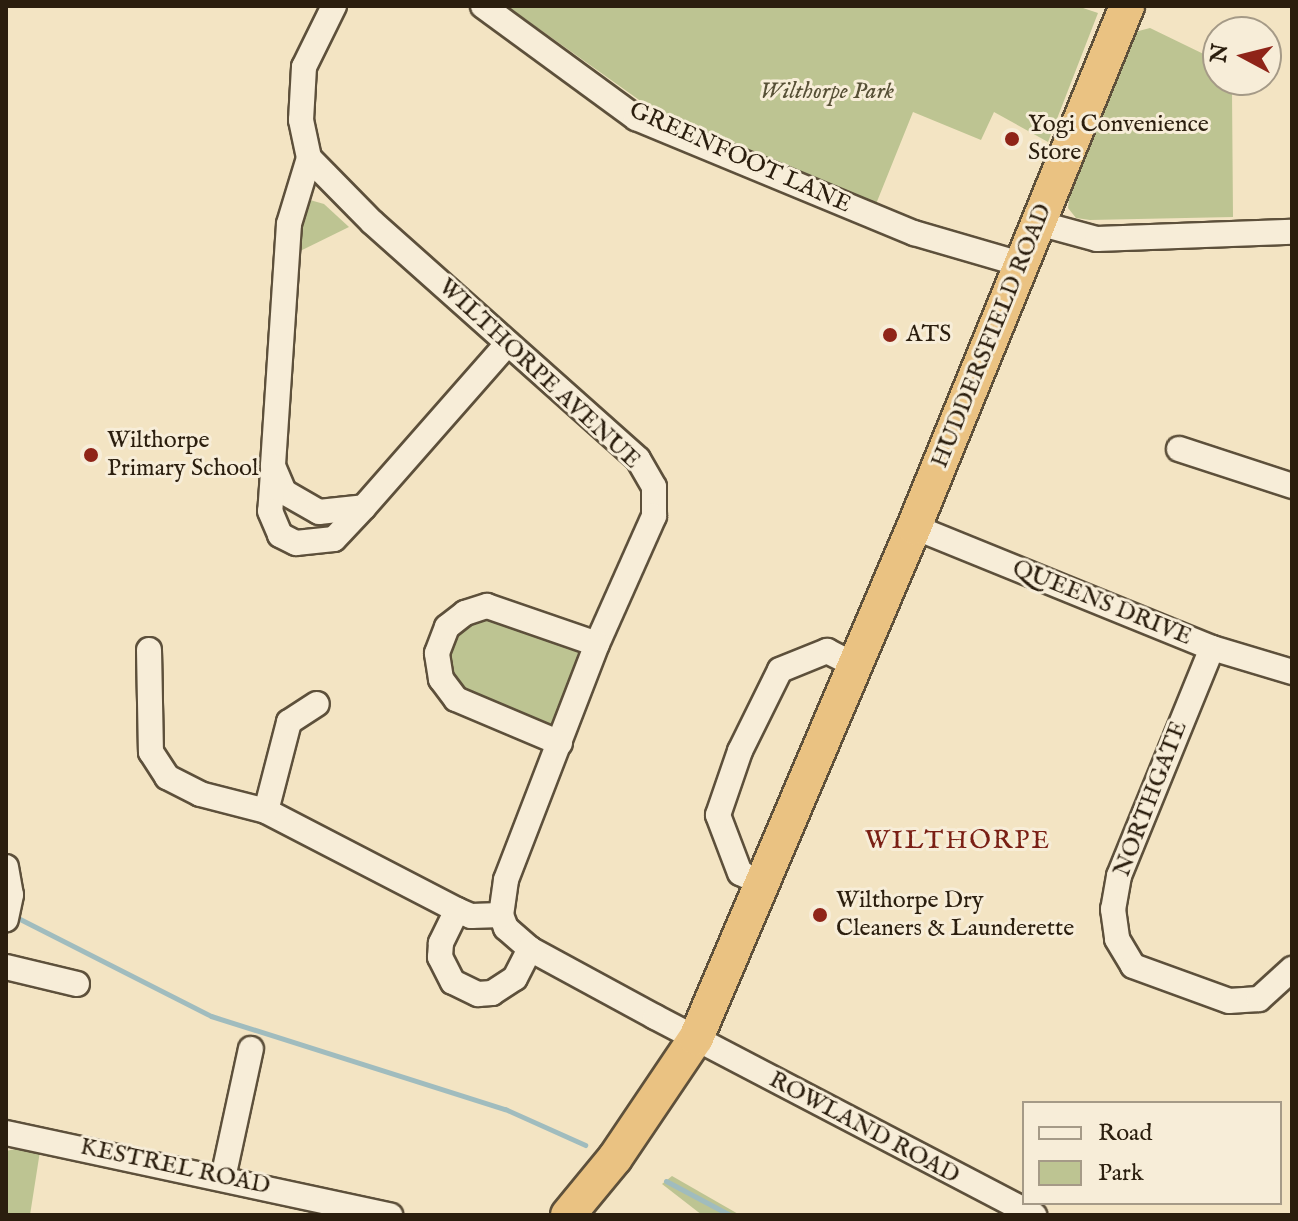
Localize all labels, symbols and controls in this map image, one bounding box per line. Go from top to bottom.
north arrow [1202,16,1282,96]
text: N [1205,42,1235,64]
park label: Wilthorpe Park [760,78,894,106]
street label: GREENFOOT LANE [625,96,855,220]
place label: Yogi Convenience Store [1028,111,1209,167]
marker: Yogi Convenience Store [1003,130,1021,148]
street label: HUDDERSFIELD ROAD [926,200,1058,472]
street label: WILTHORPE AVENUE [432,273,646,475]
place label: ATS [906,321,951,349]
marker: ATS [881,326,899,344]
place label: Wilthorpe Primary School [107,427,259,483]
marker: Wilthorpe Primary School [82,446,100,464]
street label: QUEENS DRIVE [1008,554,1196,652]
street label: NORTHGATE [1108,717,1194,881]
district label: WILTHORPE [865,825,1051,857]
place label: Wilthorpe Dry Cleaners & Launderette [836,887,1074,943]
marker: Wilthorpe Dry Cleaners & Launderette [811,906,829,924]
street label: ROWLAND ROAD [764,1066,964,1190]
legend [1022,1101,1282,1205]
text: Road [1098,1118,1152,1149]
street label: KESTREL ROAD [77,1133,273,1201]
text: Park [1098,1158,1144,1189]

